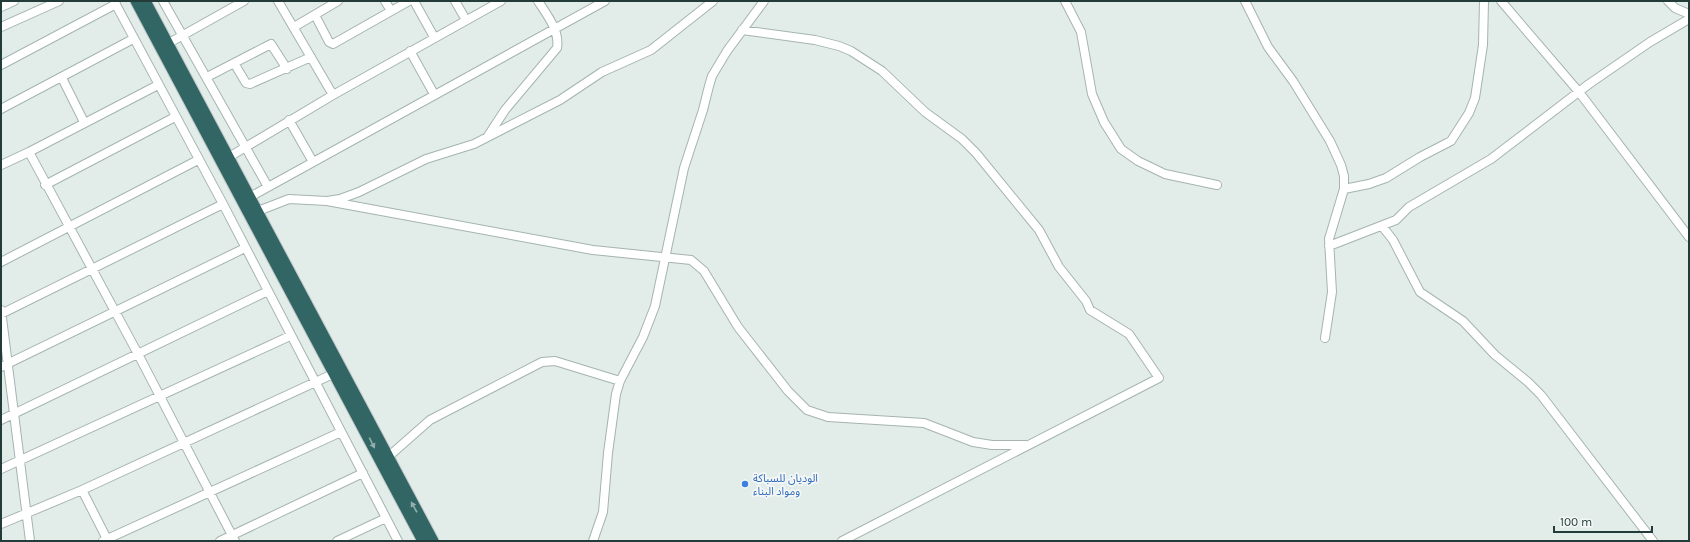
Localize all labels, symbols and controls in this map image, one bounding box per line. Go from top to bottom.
one-way arrow [369,437,375,449]
place label: الوديان للسباكة ومواد البناء [753,472,818,498]
marker: الوديان للسباكة ومواد البناء [740,479,750,489]
one-way arrow [411,501,418,513]
scale bar [1554,508,1652,534]
text: 100 m [1560,515,1592,529]

